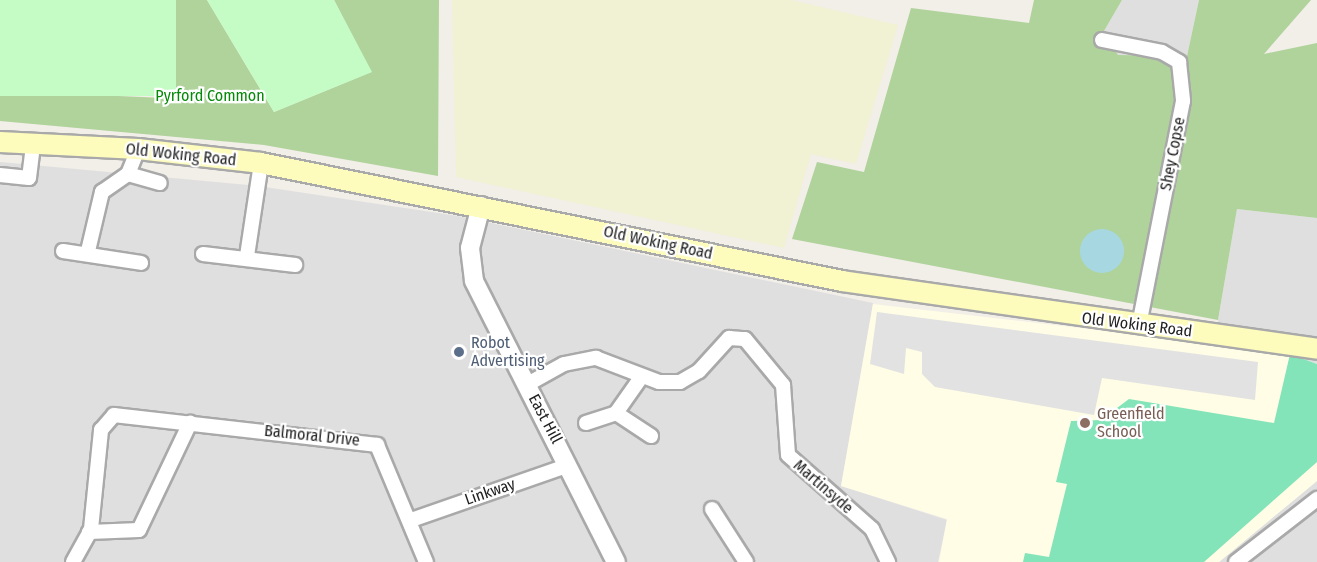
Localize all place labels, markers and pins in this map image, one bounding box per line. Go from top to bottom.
place label: Robot Advertising [471,333,545,371]
marker: Robot Advertising [452,345,466,359]
place label: Greenfield School [1097,404,1165,442]
marker: Greenfield School [1078,416,1092,430]

